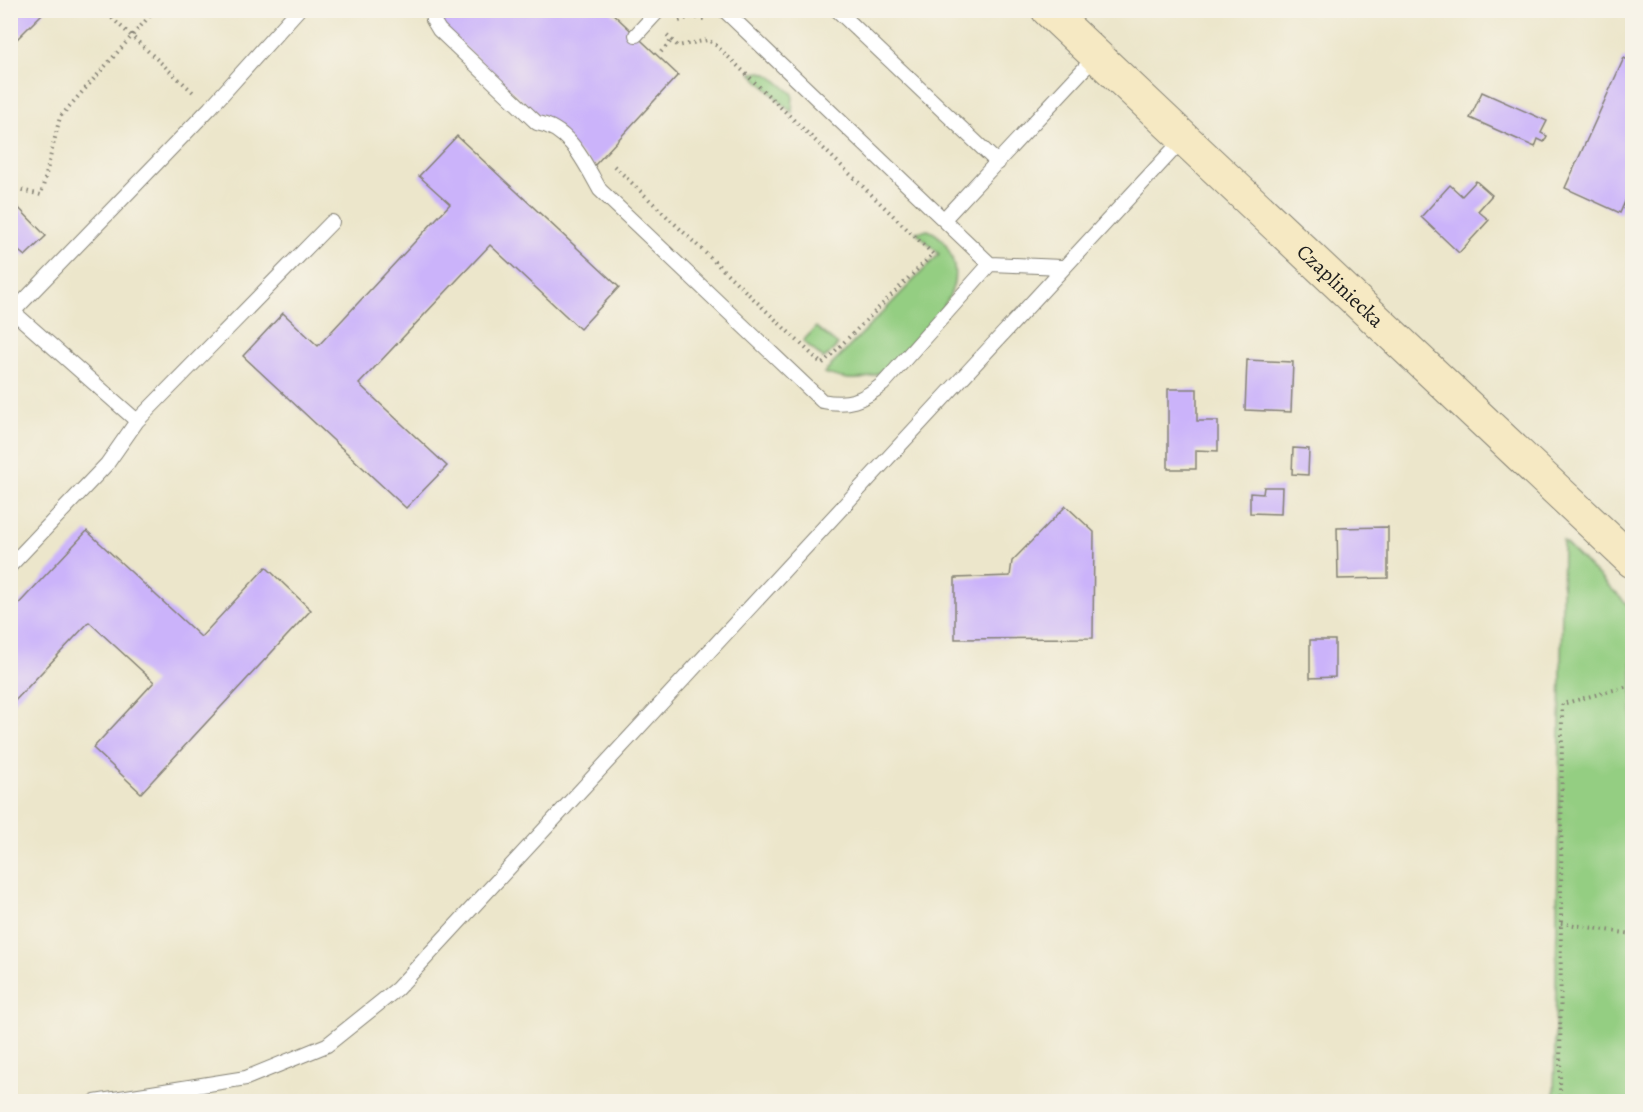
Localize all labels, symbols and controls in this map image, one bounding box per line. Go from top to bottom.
street label: Czapliniecka [1291,238,1390,334]

